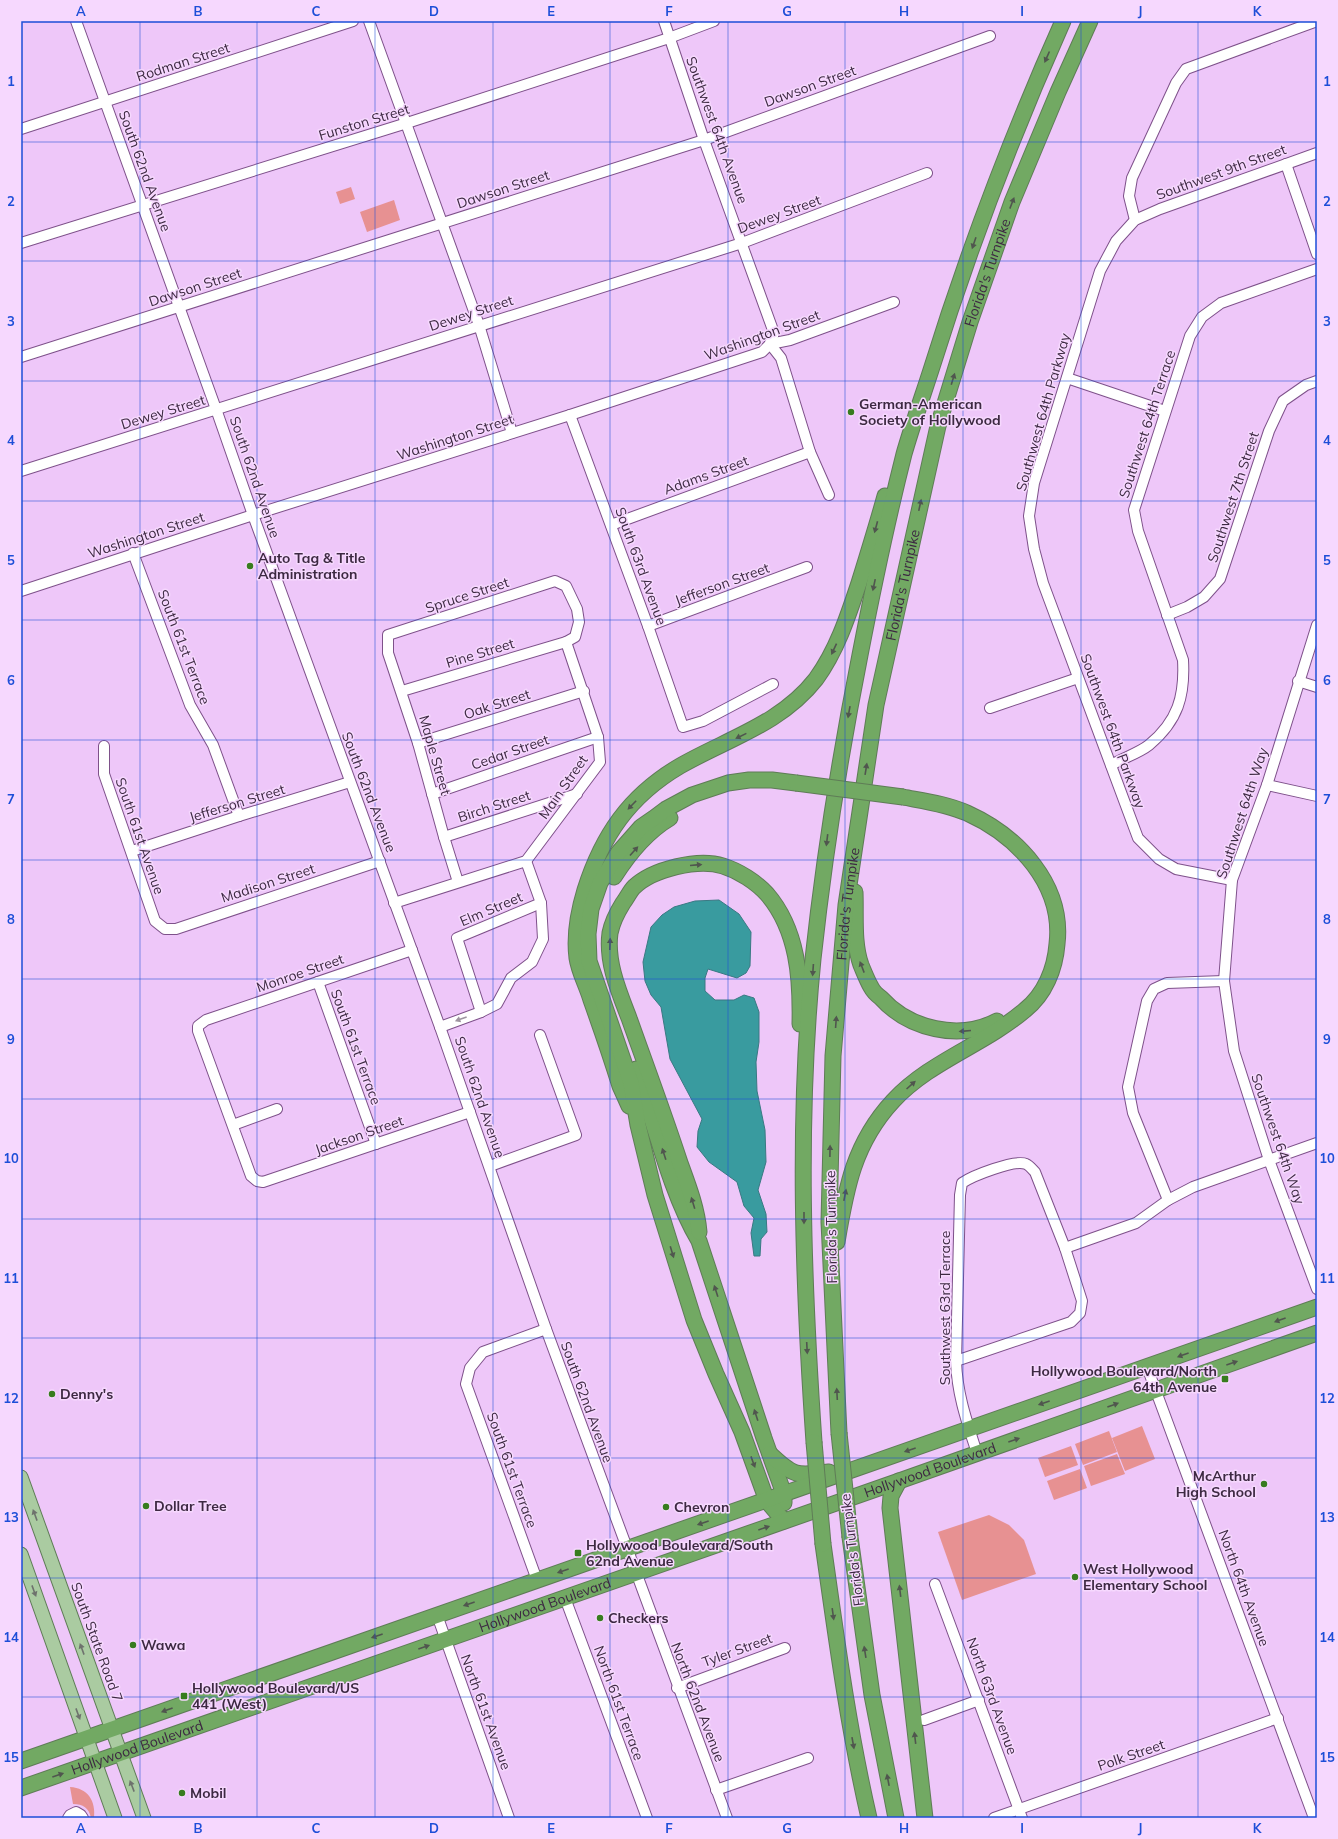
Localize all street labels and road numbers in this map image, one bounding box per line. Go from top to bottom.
street label: Rodman Street [134,38,232,86]
street label: Southwest 64th Avenue [682,54,752,206]
street label: Dawson Street [762,61,858,111]
street label: Funston Street [316,100,412,144]
street label: South 62nd Avenue [115,108,175,234]
street label: Southwest 9th Street [1154,140,1288,204]
street label: Dawson Street [454,166,552,212]
street label: Dewey Street [735,191,823,237]
street label: Florida's Turnpike [960,216,1015,329]
street label: Dawson Street [146,264,244,310]
street label: Dewey Street [427,291,515,335]
street label: Washington Street [702,306,822,364]
street label: Southwest 64th Parkway [1012,330,1074,493]
street label: Southwest 64th Terrace [1115,348,1179,500]
street label: Dewey Street [119,391,207,433]
street label: Washington Street [394,410,516,464]
street label: South 62nd Avenue [226,414,284,540]
street label: Southwest 7th Street [1203,429,1263,565]
street label: Adams Street [661,451,751,499]
street label: South 63rd Avenue [611,505,671,627]
street label: Washington Street [85,508,207,562]
street label: Florida's Turnpike [882,528,924,642]
street label: Jefferson Street [672,559,772,609]
street label: Spruce Street [423,573,511,617]
street label: South 61st Terrace [154,587,214,707]
street label: Pine Street [444,634,516,672]
street label: Southwest 64th Parkway [1077,651,1150,811]
street label: Oak Street [462,685,533,723]
street label: Maple Street [415,713,455,797]
street label: South 62nd Avenue [338,729,400,855]
street label: Cedar Street [469,730,551,774]
street label: Southwest 64th Way [1212,745,1272,881]
street label: Main Street [534,751,592,823]
street label: South 61st Avenue [112,775,168,897]
street label: Jefferson Street [187,780,287,826]
street label: Birch Street [455,786,533,826]
street label: Florida's Turnpike [832,846,863,961]
street label: Madison Street [219,859,317,907]
street label: Elm Street [457,888,525,930]
street label: Monroe Street [254,950,346,996]
street label: South 61st Terrace [327,987,385,1107]
street label: South 62nd Avenue [451,1034,509,1160]
street label: Southwest 64th Way [1247,1071,1309,1207]
street label: Jackson Street [312,1111,406,1159]
street label: Florida's Turnpike [821,1170,841,1284]
street label: Southwest 63rd Terrace [936,1231,954,1385]
street label: South 62nd Avenue [557,1339,617,1465]
street label: South 61st Terrace [483,1410,541,1530]
street label: Hollywood Boulevard [862,1438,998,1502]
street label: Florida's Turnpike [836,1493,868,1607]
street label: North 64th Avenue [1215,1527,1273,1649]
street label: Hollywood Boulevard [476,1573,613,1636]
street label: South State Road 7 [67,1580,127,1704]
street label: Tyler Street [699,1629,775,1671]
street label: North 63rd Avenue [962,1635,1022,1757]
street label: North 62nd Avenue [667,1640,729,1764]
street label: North 61st Terrace [590,1643,648,1763]
street label: North 61st Avenue [457,1652,515,1772]
street label: Hollywood Boulevard [69,1716,206,1779]
street label: Polk Street [1095,1735,1167,1775]

